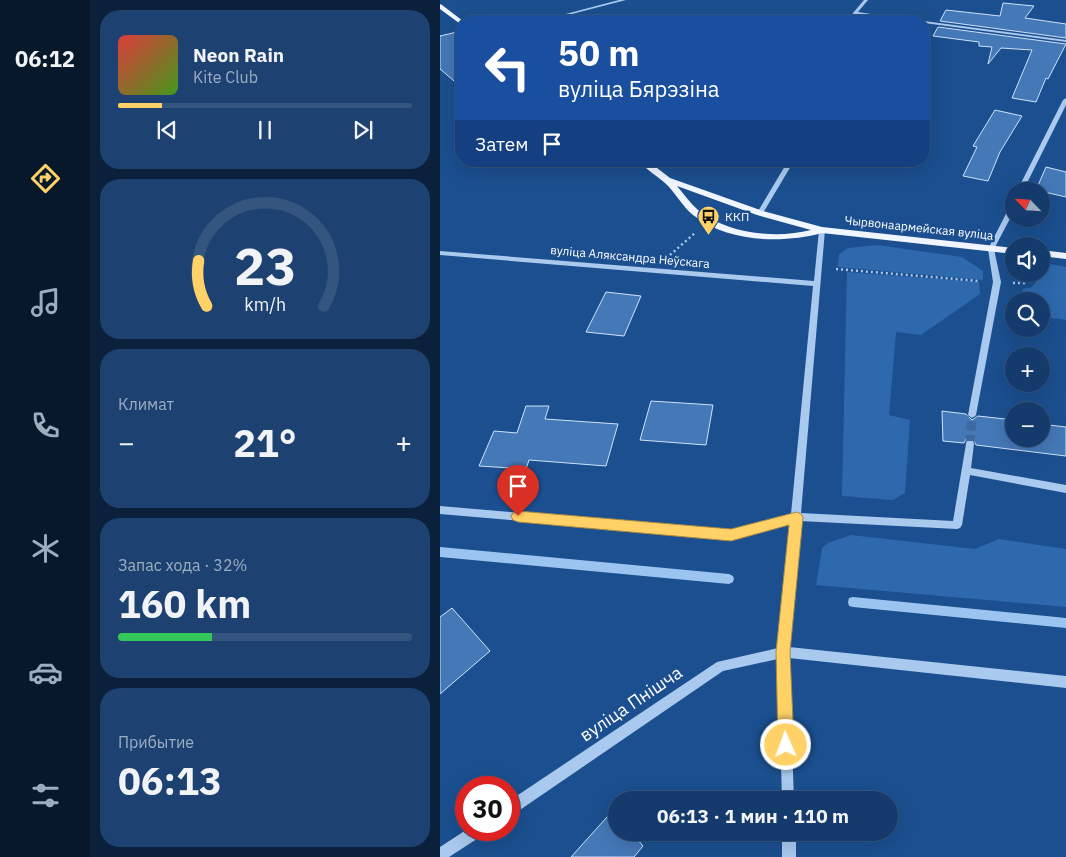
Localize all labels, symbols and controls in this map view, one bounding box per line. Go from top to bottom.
text: 50 m [558,30,640,76]
icon: left [475,35,540,100]
text: Neon Rain [193,43,284,67]
text: 06:12 [15,44,75,73]
text: Kite Club [193,67,258,87]
text: вуліца Бярэзіна [558,74,720,103]
icon: previous [153,116,181,144]
icon: pause [251,116,279,144]
icon: next [349,116,377,144]
icon: arrive [538,130,566,158]
text: Затем [475,132,528,156]
icon: directions [28,161,63,196]
north arrow [1005,182,1050,228]
map controls [1005,182,1050,447]
bus stop icon: ККП [697,205,721,236]
place label: ККП [725,209,749,224]
street label: Чырвонаармейская вуліца [844,212,995,243]
text: 23 [234,232,296,299]
button: sound [1005,237,1050,282]
street label: вуліца Аляксандра Неўскага [550,242,711,271]
icon: music [28,285,63,320]
button: search [1005,292,1050,337]
text: km/h [244,293,286,316]
button: + [1005,347,1050,392]
text: Климат [118,394,174,414]
button: − [1005,402,1050,447]
icon: phone [28,408,63,443]
text: 21° [233,418,297,467]
text: − [118,424,135,461]
text: + [395,424,412,461]
pin [497,465,539,516]
icon: arrive [504,472,532,500]
icon: climate [28,531,63,566]
text: Запас хода · 32% [118,555,247,575]
text: 160 km [118,579,251,628]
icon: car [28,655,63,690]
street label: вуліца Пнішча [575,661,687,746]
position arrow [759,718,811,770]
text: Прибытие [118,732,194,752]
text: 06:13 [118,756,222,805]
speed limit sign: 30 [455,776,520,841]
icon: filters [28,778,63,813]
text: 06:13 · 1 мин · 110 m [657,804,849,828]

